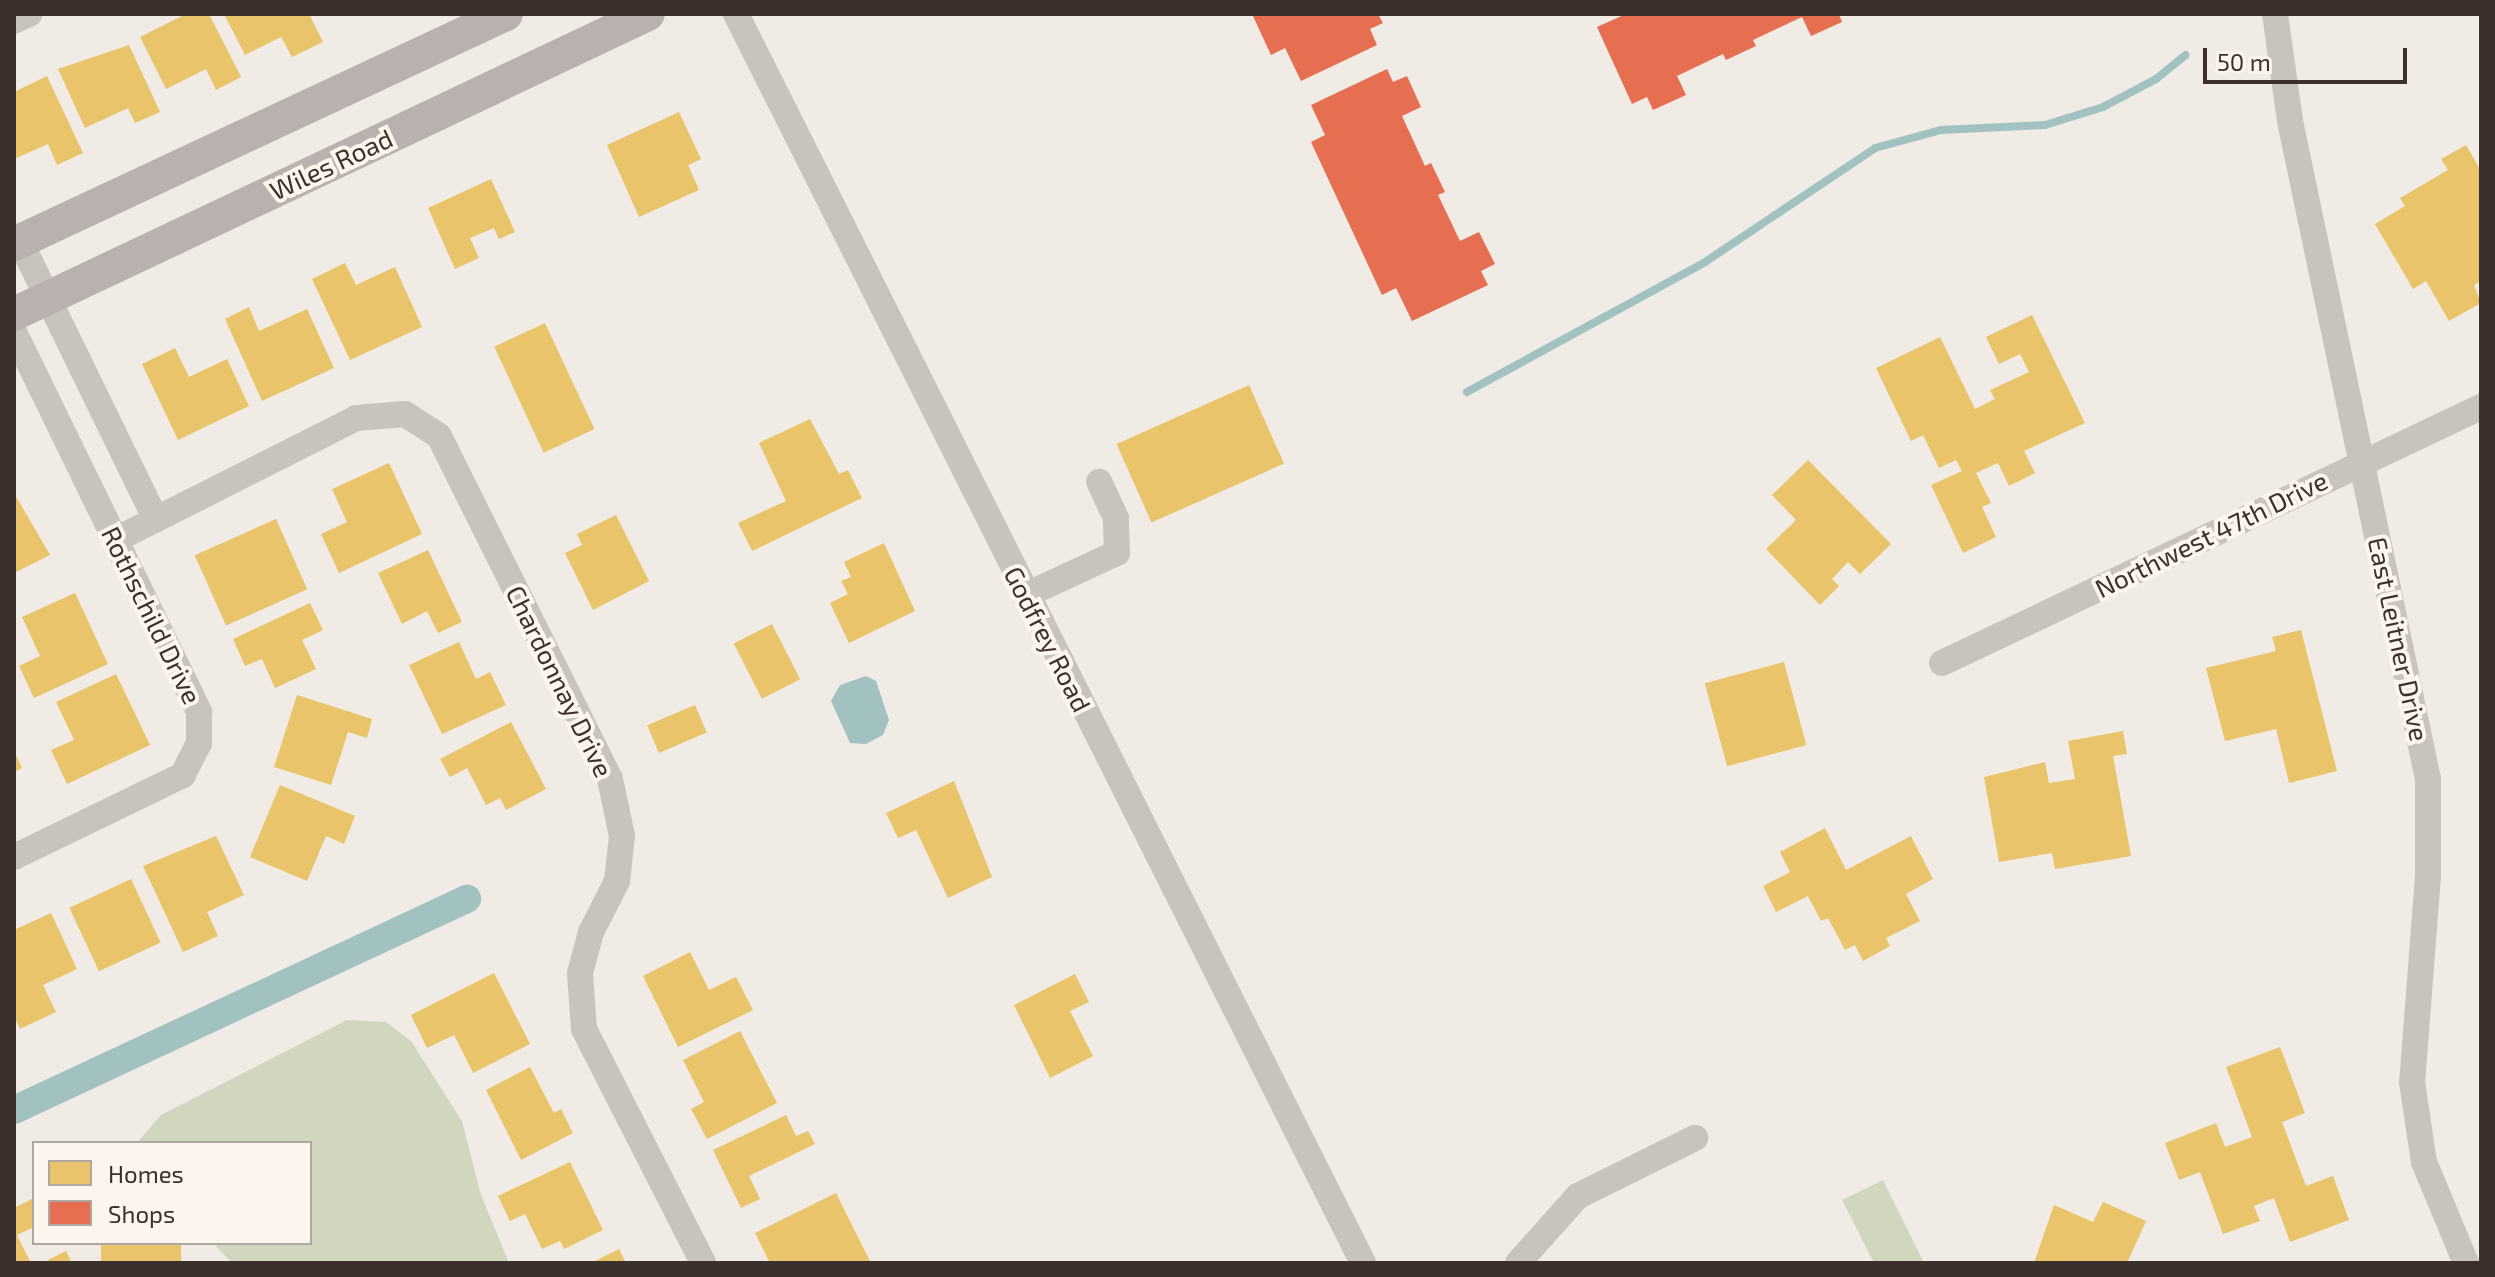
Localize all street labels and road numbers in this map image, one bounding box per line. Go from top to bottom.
street label: Wiles Road [265,122,397,206]
street label: Northwest 47th Drive [2090,464,2332,604]
street label: Rothschild Drive [96,521,208,709]
street label: East Leitner Drive [2362,534,2436,744]
street label: Godfrey Road [998,561,1098,717]
street label: Chardonnay Drive [500,580,620,782]

